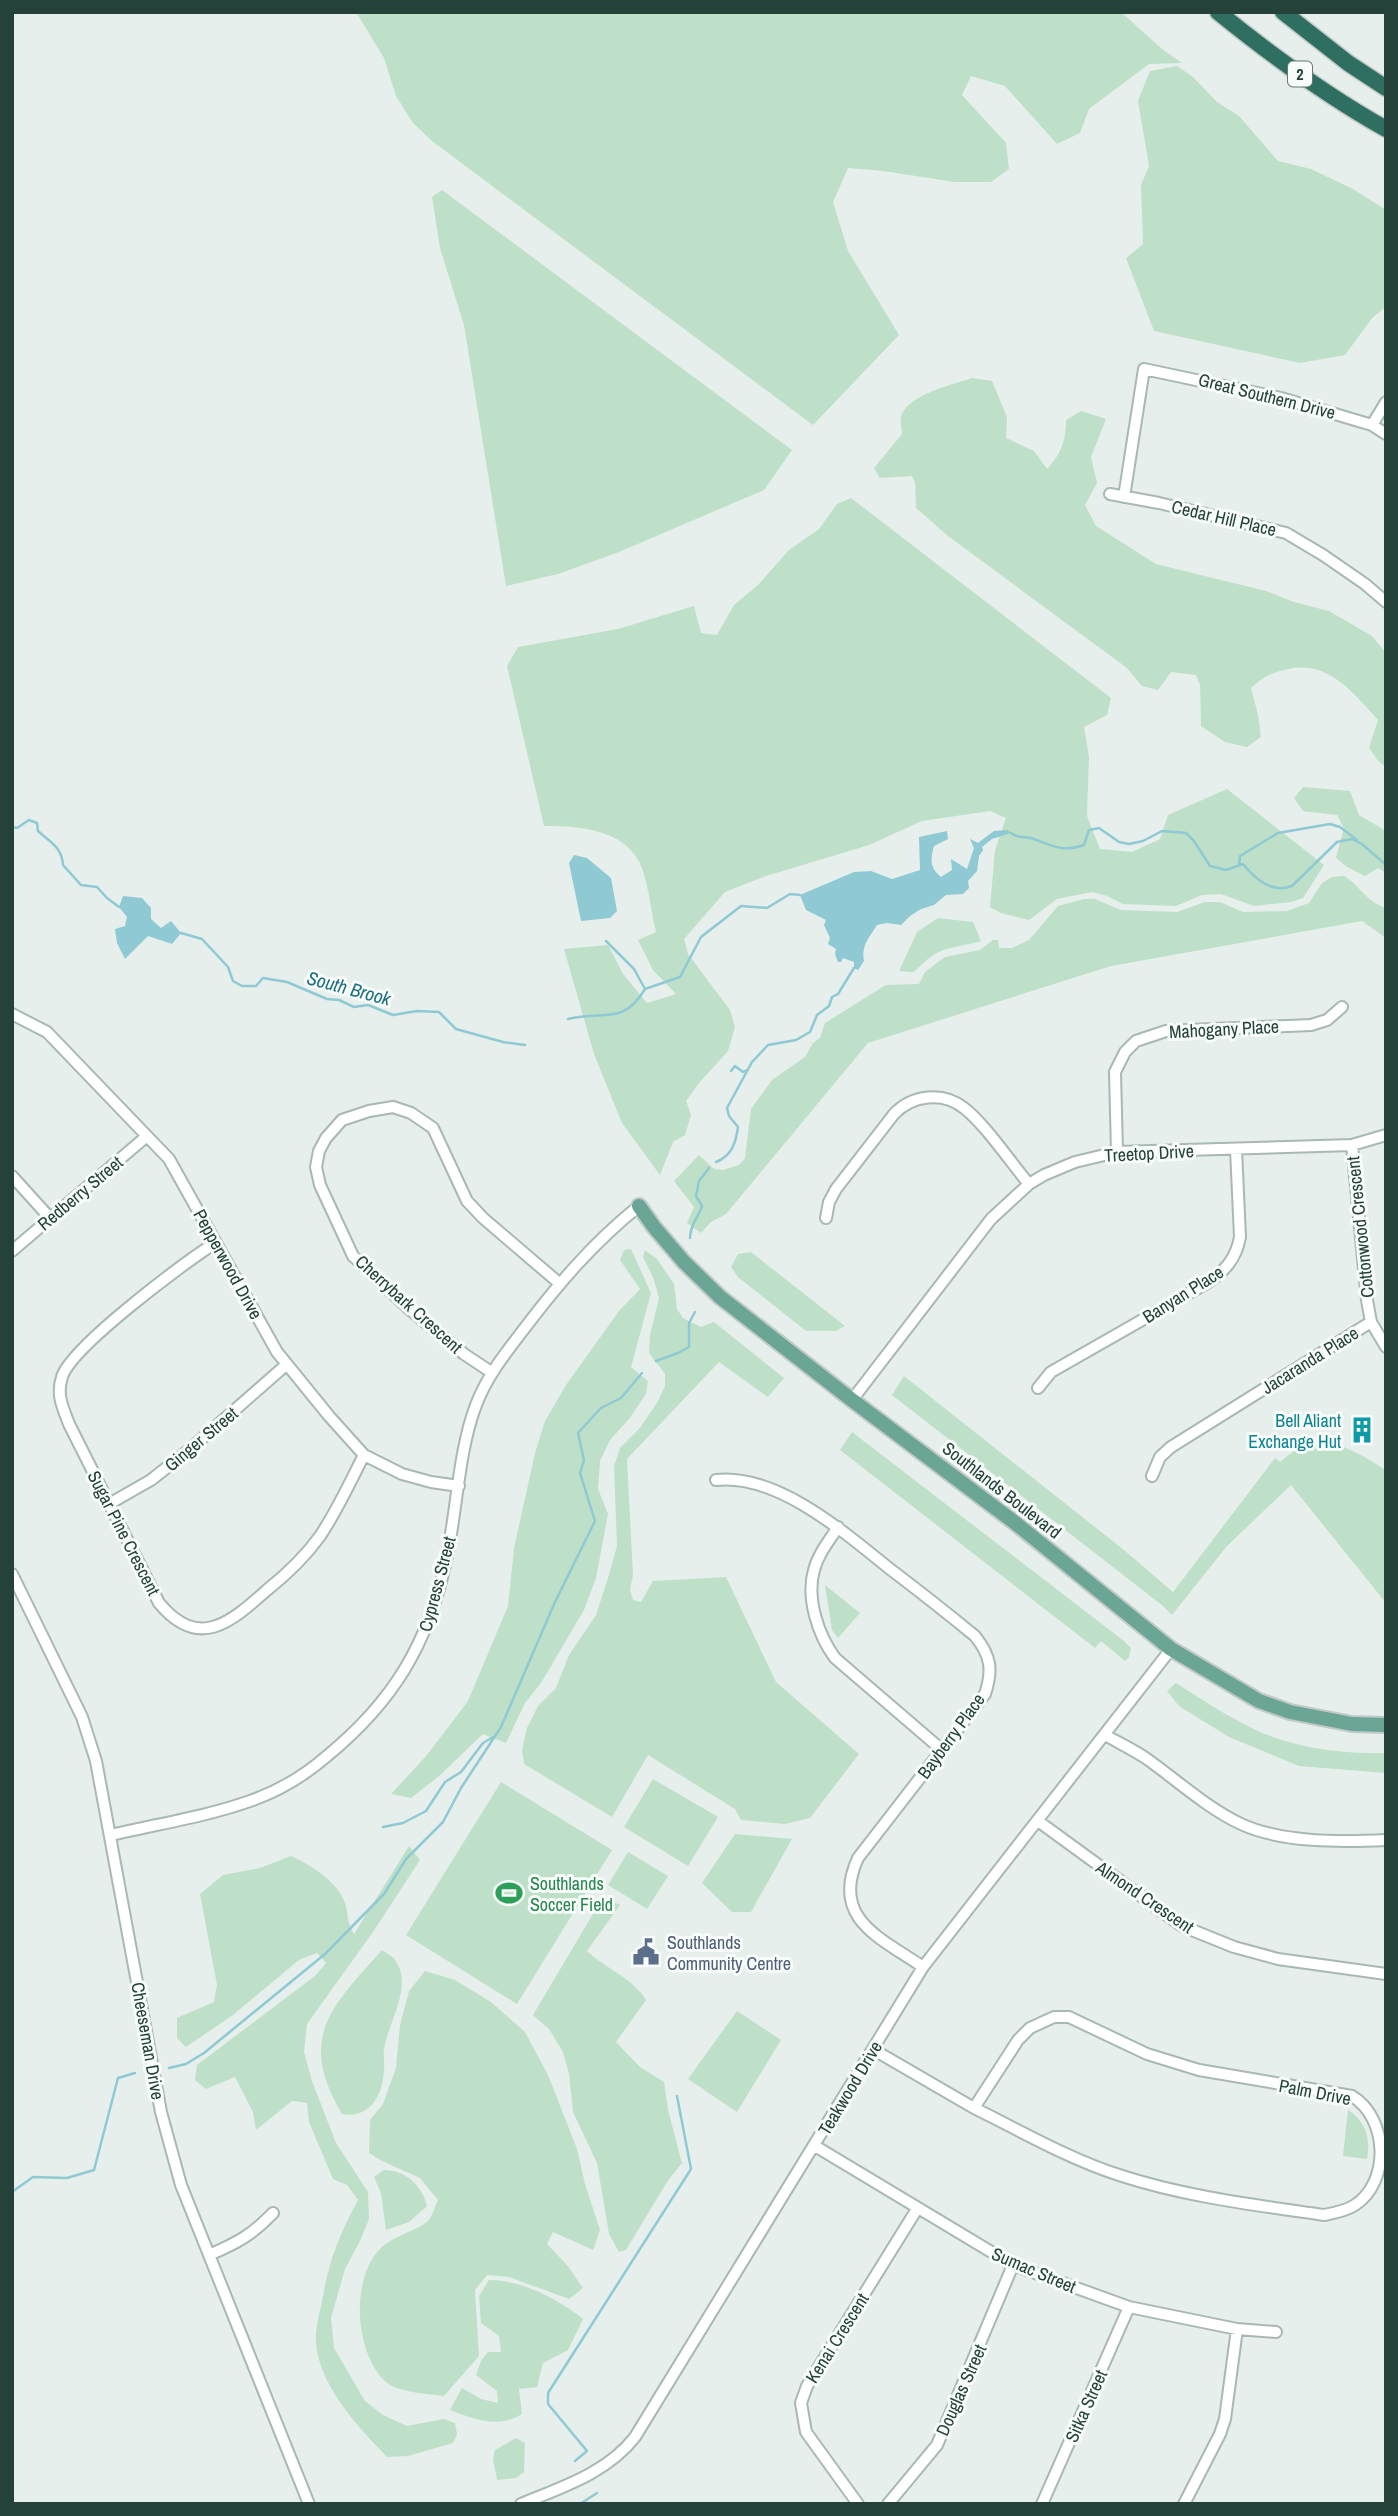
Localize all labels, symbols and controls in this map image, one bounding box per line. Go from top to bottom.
road number: 2 [1288,61,1312,86]
street label: Great Southern Drive [1196,367,1338,425]
street label: Cedar Hill Place [1169,494,1279,542]
water label: South Brook [304,964,395,1012]
street label: Mahogany Place [1168,1014,1280,1044]
street label: Treetop Drive [1104,1138,1194,1168]
street label: Redberry Street [32,1150,128,1236]
street label: Cottonwood Crescent [1340,1155,1380,1299]
street label: Pepperwood Drive [187,1204,269,1324]
street label: Cherrybark Crescent [350,1249,468,1359]
street label: Banyan Place [1138,1259,1228,1329]
street label: Jacaranda Place [1257,1320,1363,1400]
street label: Ginger Street [159,1401,243,1477]
place label: Bell Aliant Exchange Hut [1248,1408,1341,1454]
building icon: Bell Aliant Exchange Hut [1347,1415,1377,1445]
street label: Southlands Boulevard [937,1436,1067,1544]
street label: Sugar Pine Crescent [82,1466,166,1600]
street label: Cypress Street [412,1534,462,1634]
street label: Bayberry Place [911,1688,991,1784]
street label: Almond Crescent [1090,1854,1199,1939]
place label: Southlands Soccer Field [530,1871,613,1917]
sports icon: Southlands Soccer Field [494,1878,524,1908]
place label: Southlands Community Centre [667,1930,791,1976]
public building icon: Southlands Community Centre [631,1937,661,1967]
street label: Cheeseman Drive [125,1980,171,2102]
street label: Teakwood Drive [812,2036,888,2140]
street label: Palm Drive [1277,2073,1353,2111]
street label: Sumac Street [988,2241,1080,2299]
street label: Kenai Crescent [799,2288,875,2388]
street label: Douglas Street [930,2340,992,2440]
street label: Sitka Street [1059,2366,1113,2446]

